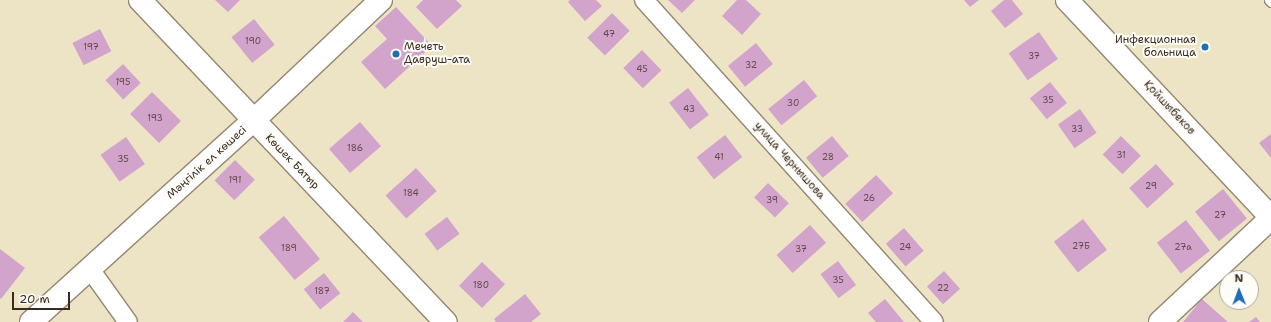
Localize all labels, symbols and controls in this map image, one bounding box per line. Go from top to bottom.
house number: 47 [603,29,615,39]
place label: Инфекционная больница [1115,34,1196,60]
house number: 190 [245,36,261,46]
place label: Мечеть Давруш-ата [404,41,470,67]
marker: Инфекционная больница [1199,41,1211,53]
house number: 197 [83,42,99,52]
marker: Мечеть Давруш-ата [391,49,401,59]
house number: 37 [1028,51,1040,61]
house number: 32 [745,60,757,70]
house number: 45 [636,64,648,74]
house number: 195 [115,77,131,87]
street label: Қойшыбеков [1141,78,1197,138]
house number: 35 [1042,95,1054,105]
house number: 30 [787,98,799,108]
house number: 43 [683,104,695,114]
house number: 193 [147,113,163,123]
street label: улица Чернышова [751,120,827,202]
street label: Мәңгілік ел көшесі [164,124,250,202]
house number: 33 [1071,124,1083,134]
street label: Көшек Батыр [262,131,322,193]
house number: 186 [347,143,363,153]
house number: 31 [1116,150,1126,160]
house number: 41 [714,152,724,162]
house number: 28 [822,152,834,162]
house number: 35 [117,154,129,164]
house number: 191 [228,175,242,185]
house number: 29 [1145,181,1157,191]
house number: 184 [403,188,419,198]
house number: 26 [863,193,875,203]
house number: 39 [766,195,778,205]
house number: 27 [1214,210,1226,220]
house number: 27Б [1072,241,1090,251]
house number: 24 [899,242,911,252]
house number: 27а [1174,242,1192,252]
house number: 189 [281,243,297,253]
house number: 37 [795,244,807,254]
north arrow [1219,270,1259,310]
text: N [1234,271,1243,286]
house number: 35 [832,275,844,285]
house number: 180 [473,280,489,290]
house number: 22 [937,283,949,293]
scale bar [14,284,72,310]
house number: 187 [314,286,330,296]
text: 20 m [19,291,50,307]

